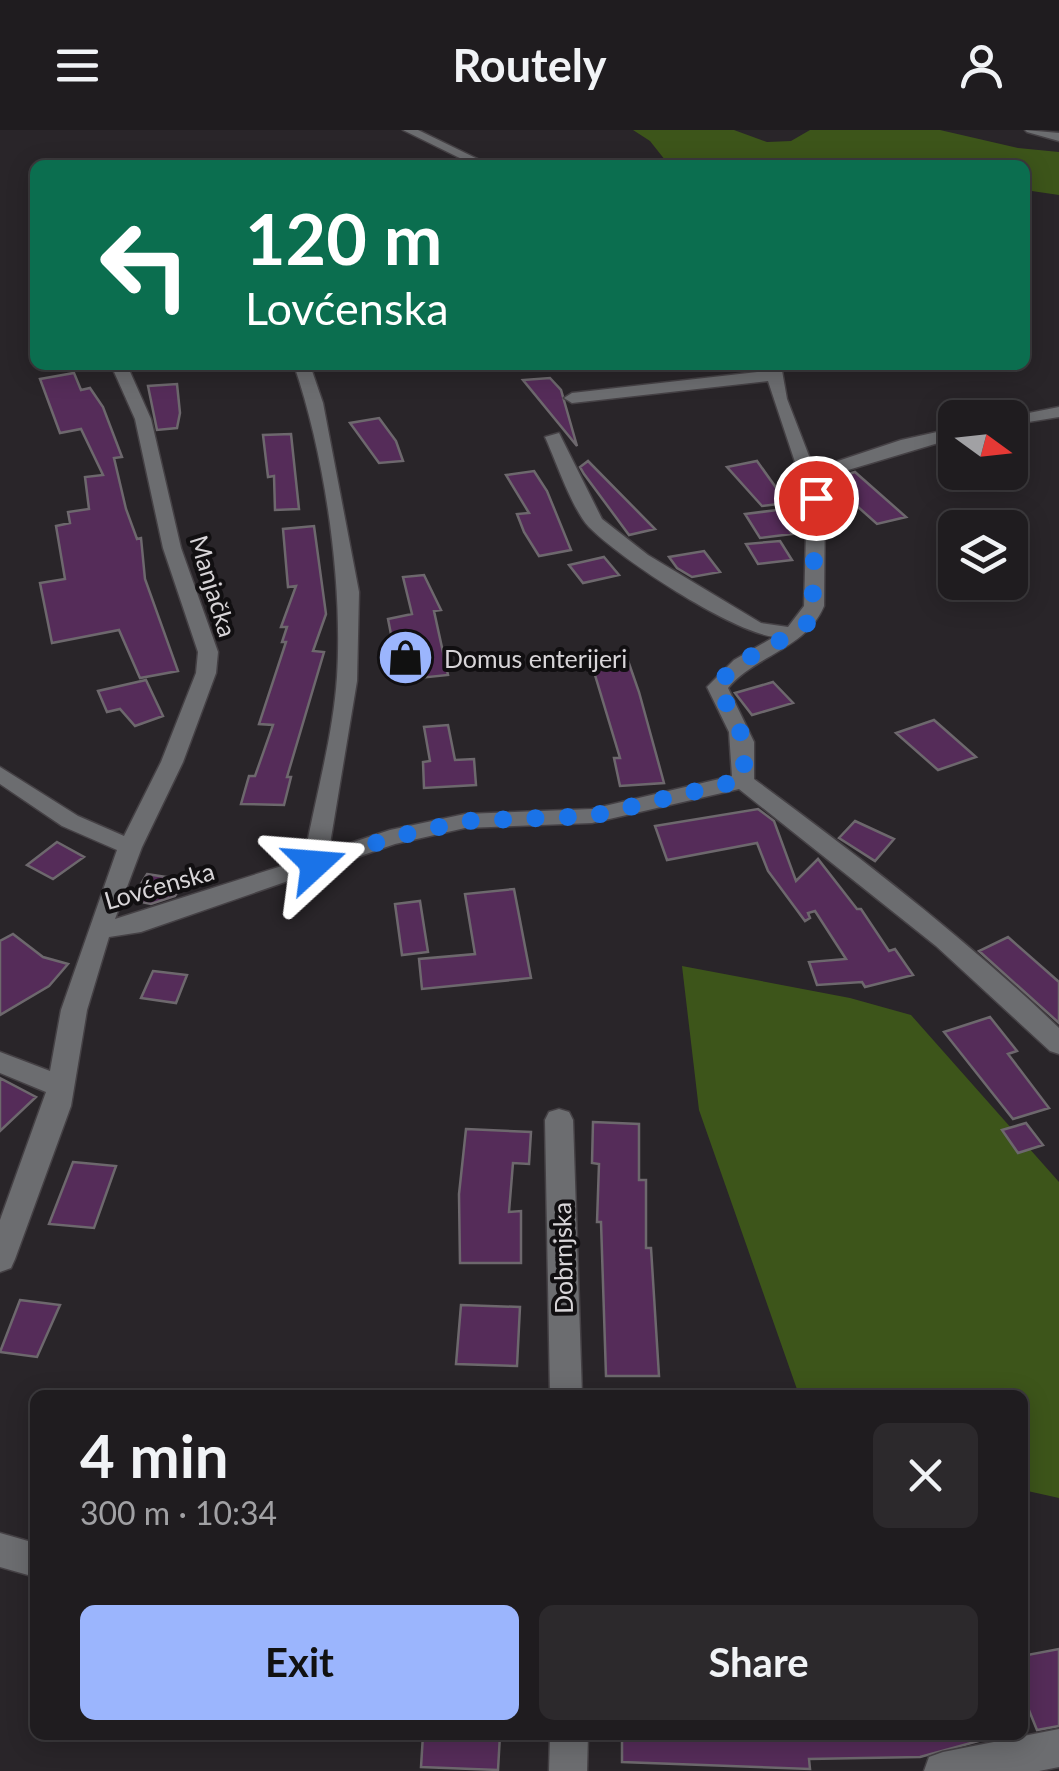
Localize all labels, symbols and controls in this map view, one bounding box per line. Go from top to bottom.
icon: menu [50,38,105,93]
text: Routely [452,38,607,92]
icon: person [954,38,1009,93]
text: 120 m [245,196,442,280]
icon: left [80,200,210,330]
text: Lovćenska [245,281,449,335]
north arrow [938,400,1028,490]
map controls [938,400,1028,600]
pin [774,456,859,541]
icon: arrive [789,471,844,526]
button: layers [938,510,1028,600]
street label: Manjačka [184,532,244,640]
shop icon: Domus enterijeri [375,628,435,688]
place label: Domus enterijeri [444,643,627,673]
position arrow [263,812,367,916]
street label: Lovćenska [100,855,218,915]
street label: Dobrnjska [546,1202,578,1314]
text: 4 min [80,1419,229,1491]
button: close [873,1423,978,1528]
text: 300 m · 10:34 [80,1493,277,1532]
button: Exit [80,1605,519,1720]
button: Share [539,1605,978,1720]

